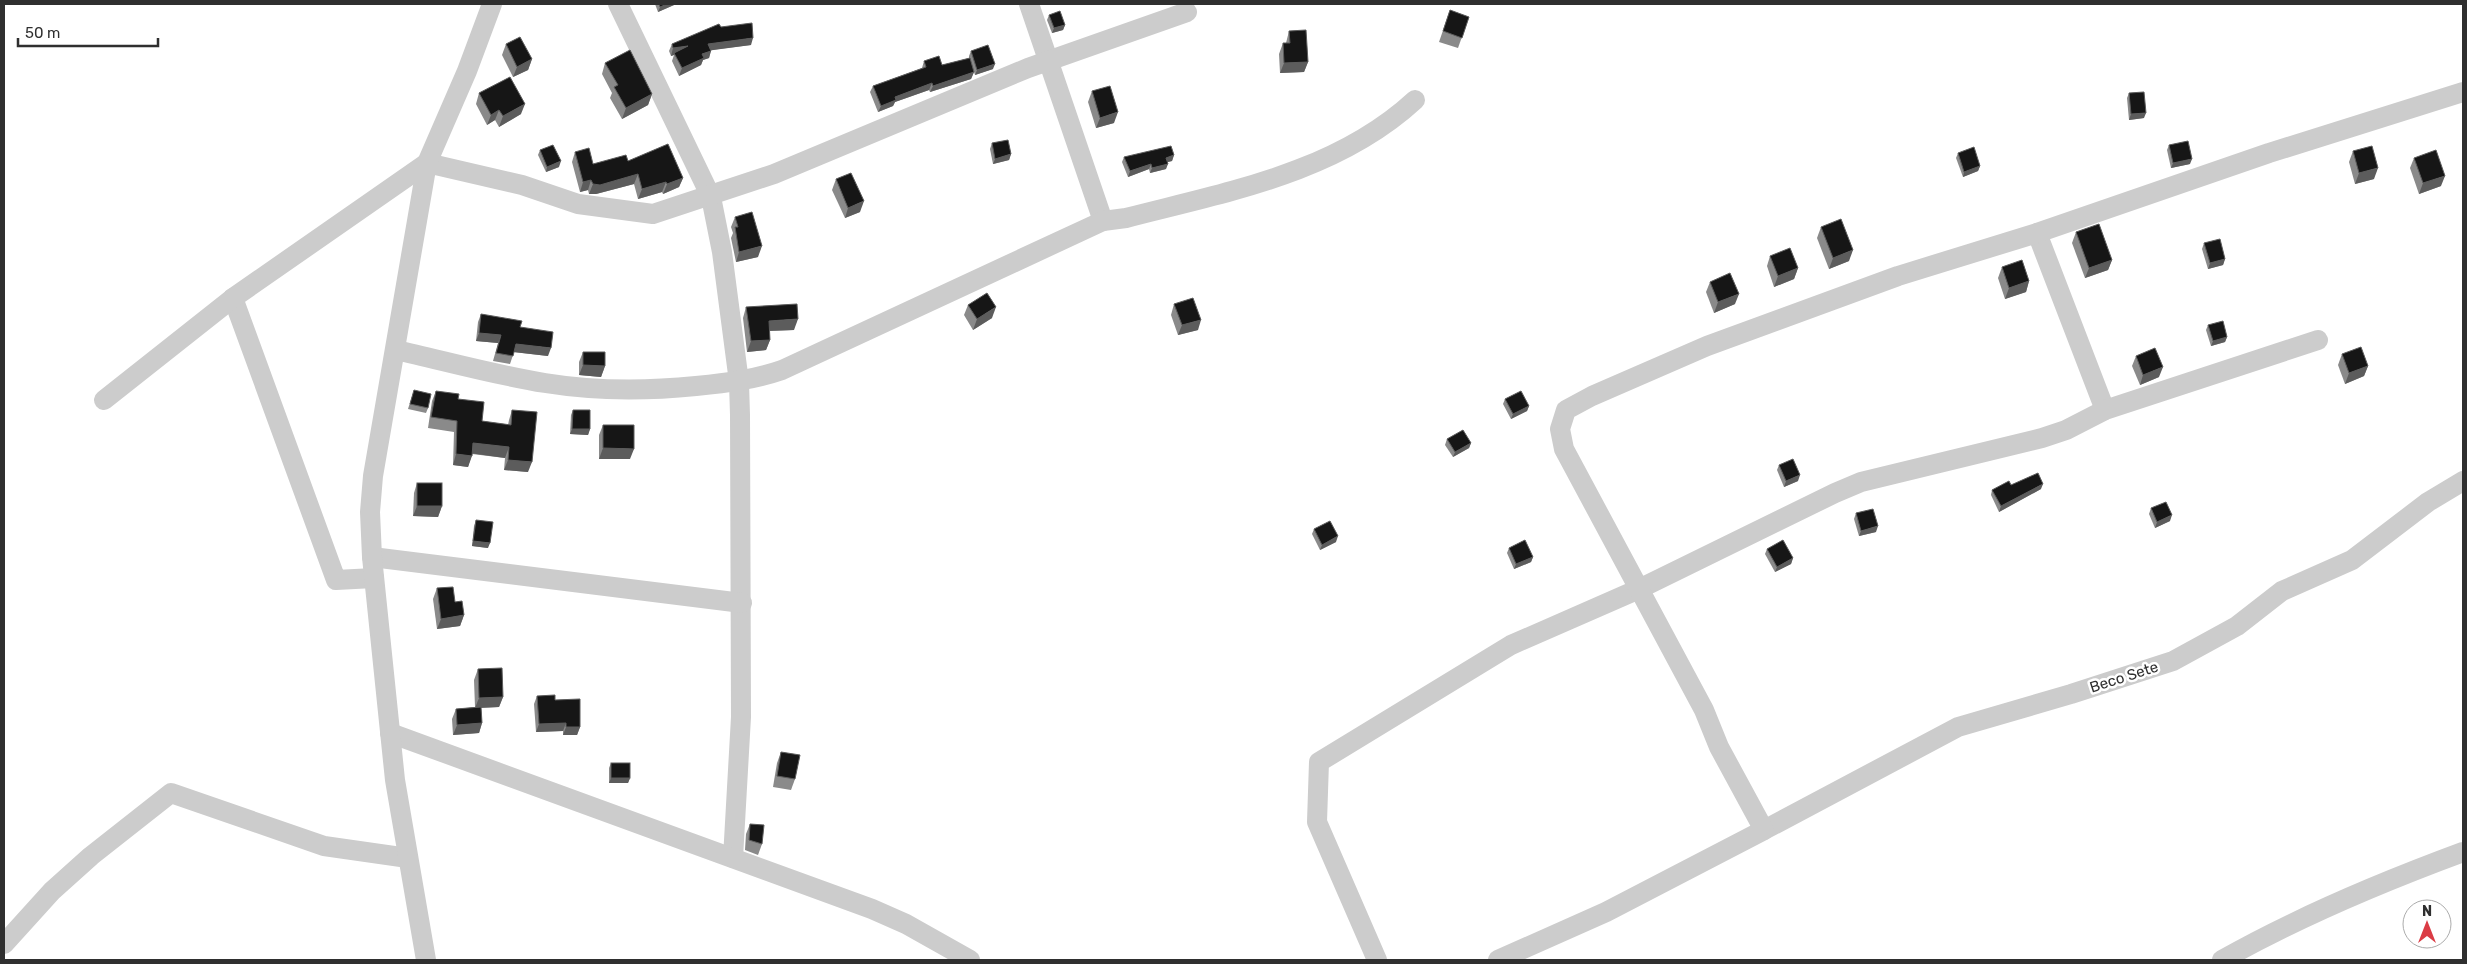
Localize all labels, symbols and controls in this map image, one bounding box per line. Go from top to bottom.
scale bar [18,15,158,47]
text: 50 m [25,24,60,42]
street label: Beco Sete [2087,657,2161,697]
north arrow [2402,899,2452,949]
text: N [2422,903,2432,920]

